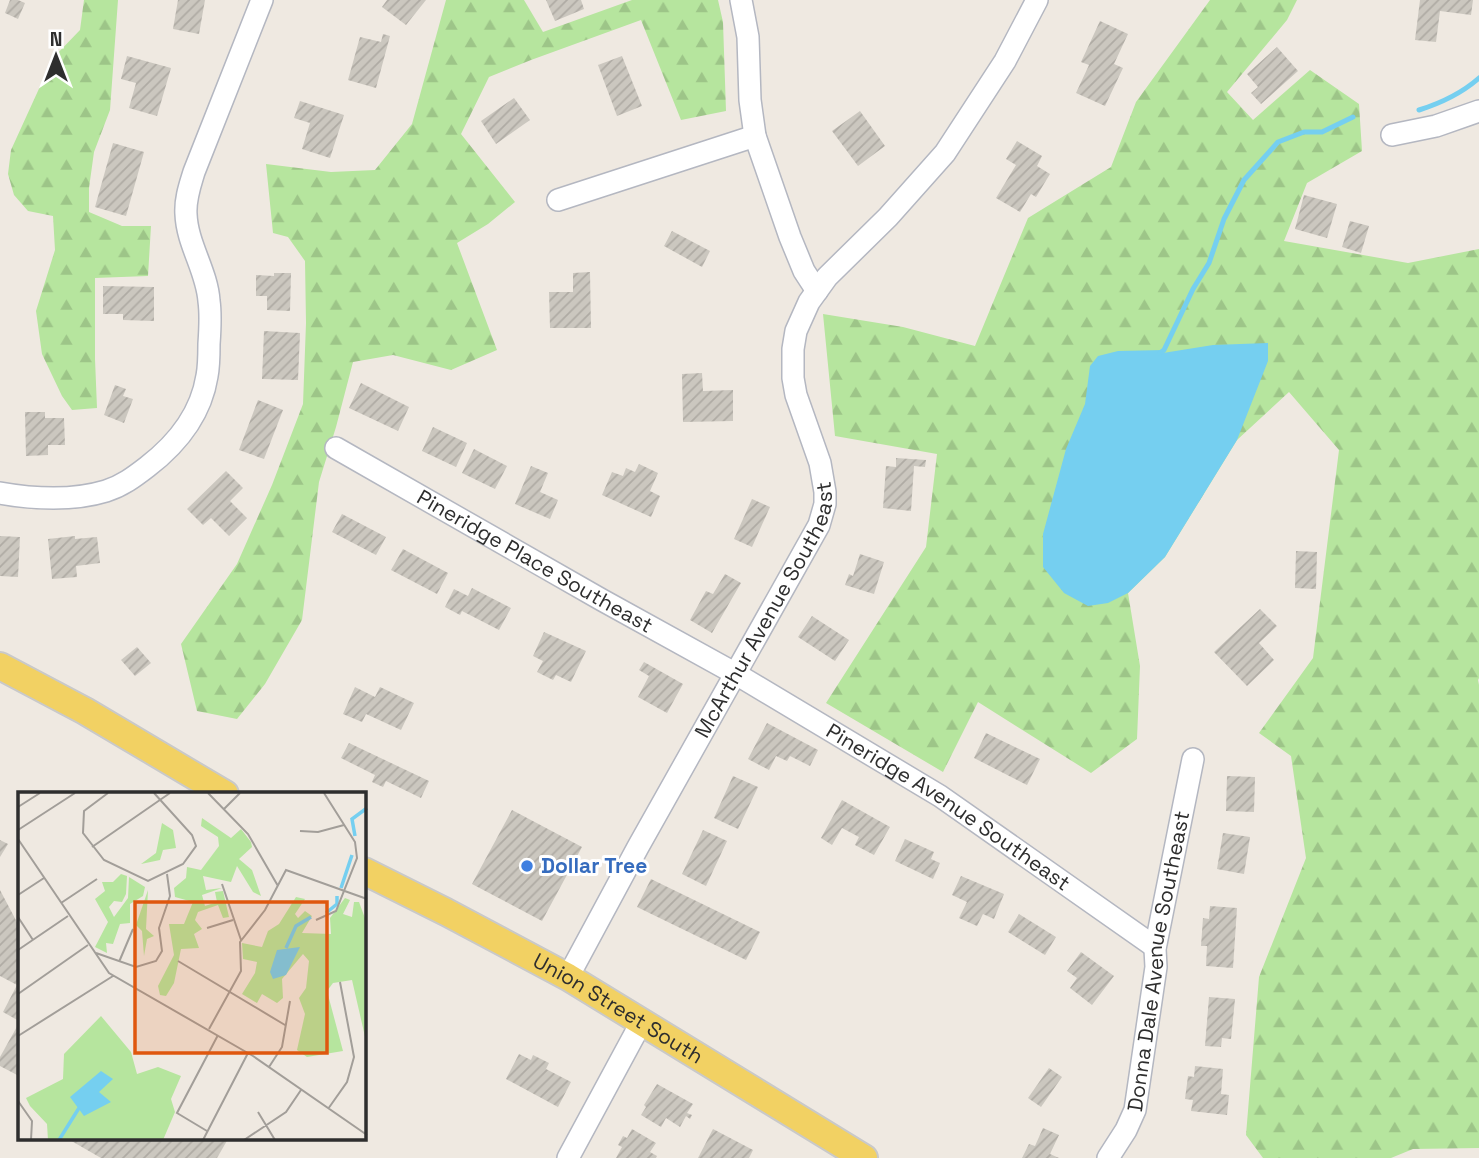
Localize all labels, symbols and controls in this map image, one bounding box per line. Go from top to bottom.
north arrow [21,21,91,91]
text: N [50,27,62,52]
street label: McArthur Avenue Southeast [688,480,838,742]
street label: Pineridge Place Southeast [412,483,658,639]
street label: Pineridge Avenue Southeast [821,717,1076,896]
inset map [18,792,366,1140]
street label: Donna Dale Avenue Southeast [1121,808,1195,1113]
place label: Dollar Tree [541,852,647,879]
marker: Dollar Tree [519,858,535,874]
street label: Union Street South [528,947,709,1070]

